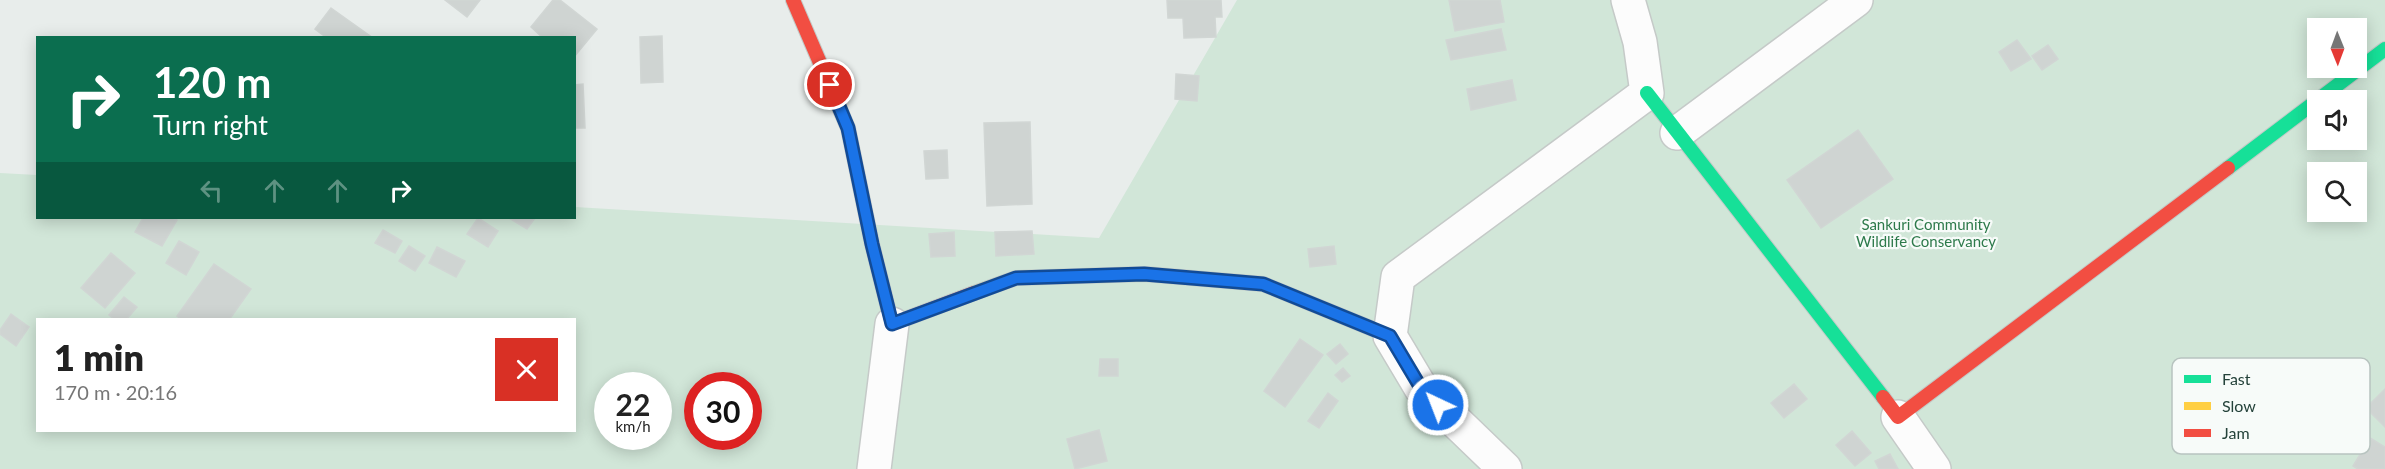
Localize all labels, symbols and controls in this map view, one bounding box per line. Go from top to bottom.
north arrow [2307,18,2367,78]
map controls [2307,18,2367,222]
text: 120 m [153,57,271,107]
pin [804,59,855,110]
icon: right [54,60,132,138]
icon: arrive [813,68,846,101]
button: sound [2307,90,2367,150]
text: Turn right [153,108,268,141]
button: search [2307,162,2367,222]
icon: left [195,174,228,207]
icon: ahead [258,174,291,207]
icon: ahead [321,174,354,207]
icon: right [384,174,417,207]
park label: Sankuri Community Wildlife Conservancy [1856,215,1996,250]
text: 1 min [54,335,144,379]
button: close [495,338,558,401]
legend [2172,358,2370,454]
text: Fast [2222,369,2251,388]
speed limit sign: 30 [684,372,762,450]
position arrow [1406,373,1470,437]
text: 170 m · 20:16 [54,380,177,404]
text: 22 [616,386,650,422]
text: Slow [2222,396,2256,415]
text: km/h [615,417,651,435]
text: Jam [2222,423,2250,442]

